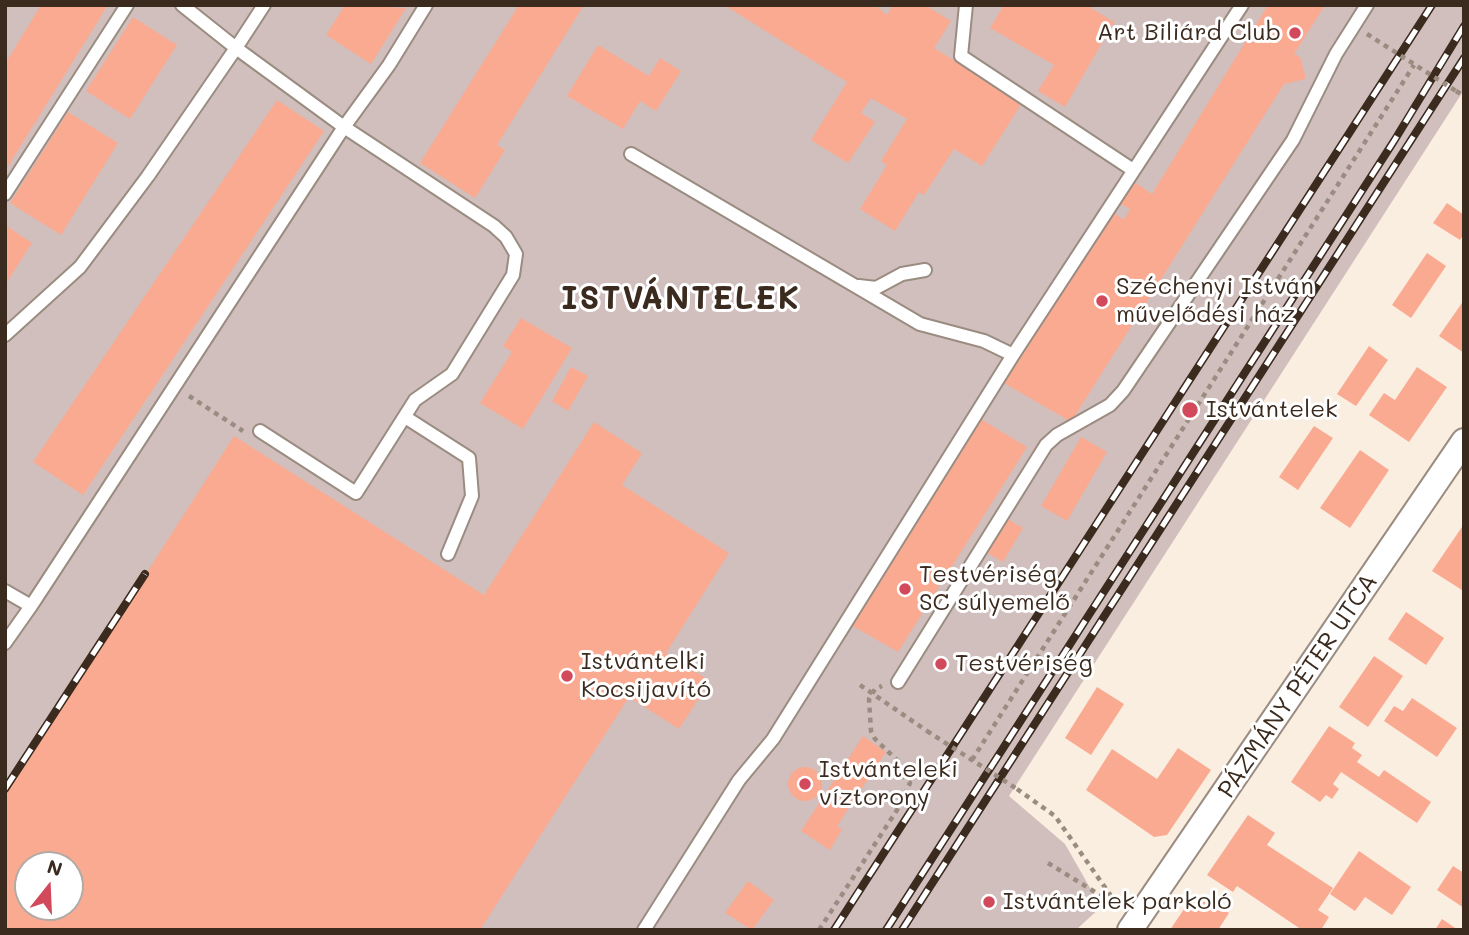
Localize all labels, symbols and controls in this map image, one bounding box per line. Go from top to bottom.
place label: Art Biliárd Club [1097,19,1281,47]
marker: Art Biliárd Club [1287,25,1303,41]
place label: Széchenyi István művelődési ház [1116,273,1314,329]
district label: ISTVÁNTELEK [563,280,799,318]
marker: Széchenyi István művelődési ház [1094,293,1110,309]
place label: Istvántelek [1206,396,1338,424]
marker: Istvántelek [1180,400,1200,420]
place label: Testvériség SC súlyemelő [919,561,1070,617]
street label: PÁZMÁNY PÉTER UTCA [1212,568,1384,804]
marker: Testvériség SC súlyemelő [897,581,913,597]
place label: Istvántelki Kocsijavító [581,648,711,704]
place label: Testvériség [955,650,1093,678]
marker: Testvériség [933,656,949,672]
marker: Istvántelki Kocsijavító [559,668,575,684]
place label: Istvánteleki víztorony [819,756,958,812]
marker: Istvánteleki víztorony [797,776,813,792]
north arrow [14,851,84,921]
text: N [44,853,66,882]
place label: Istvántelek parkoló [1003,888,1231,916]
marker: Istvántelek parkoló [981,894,997,910]

